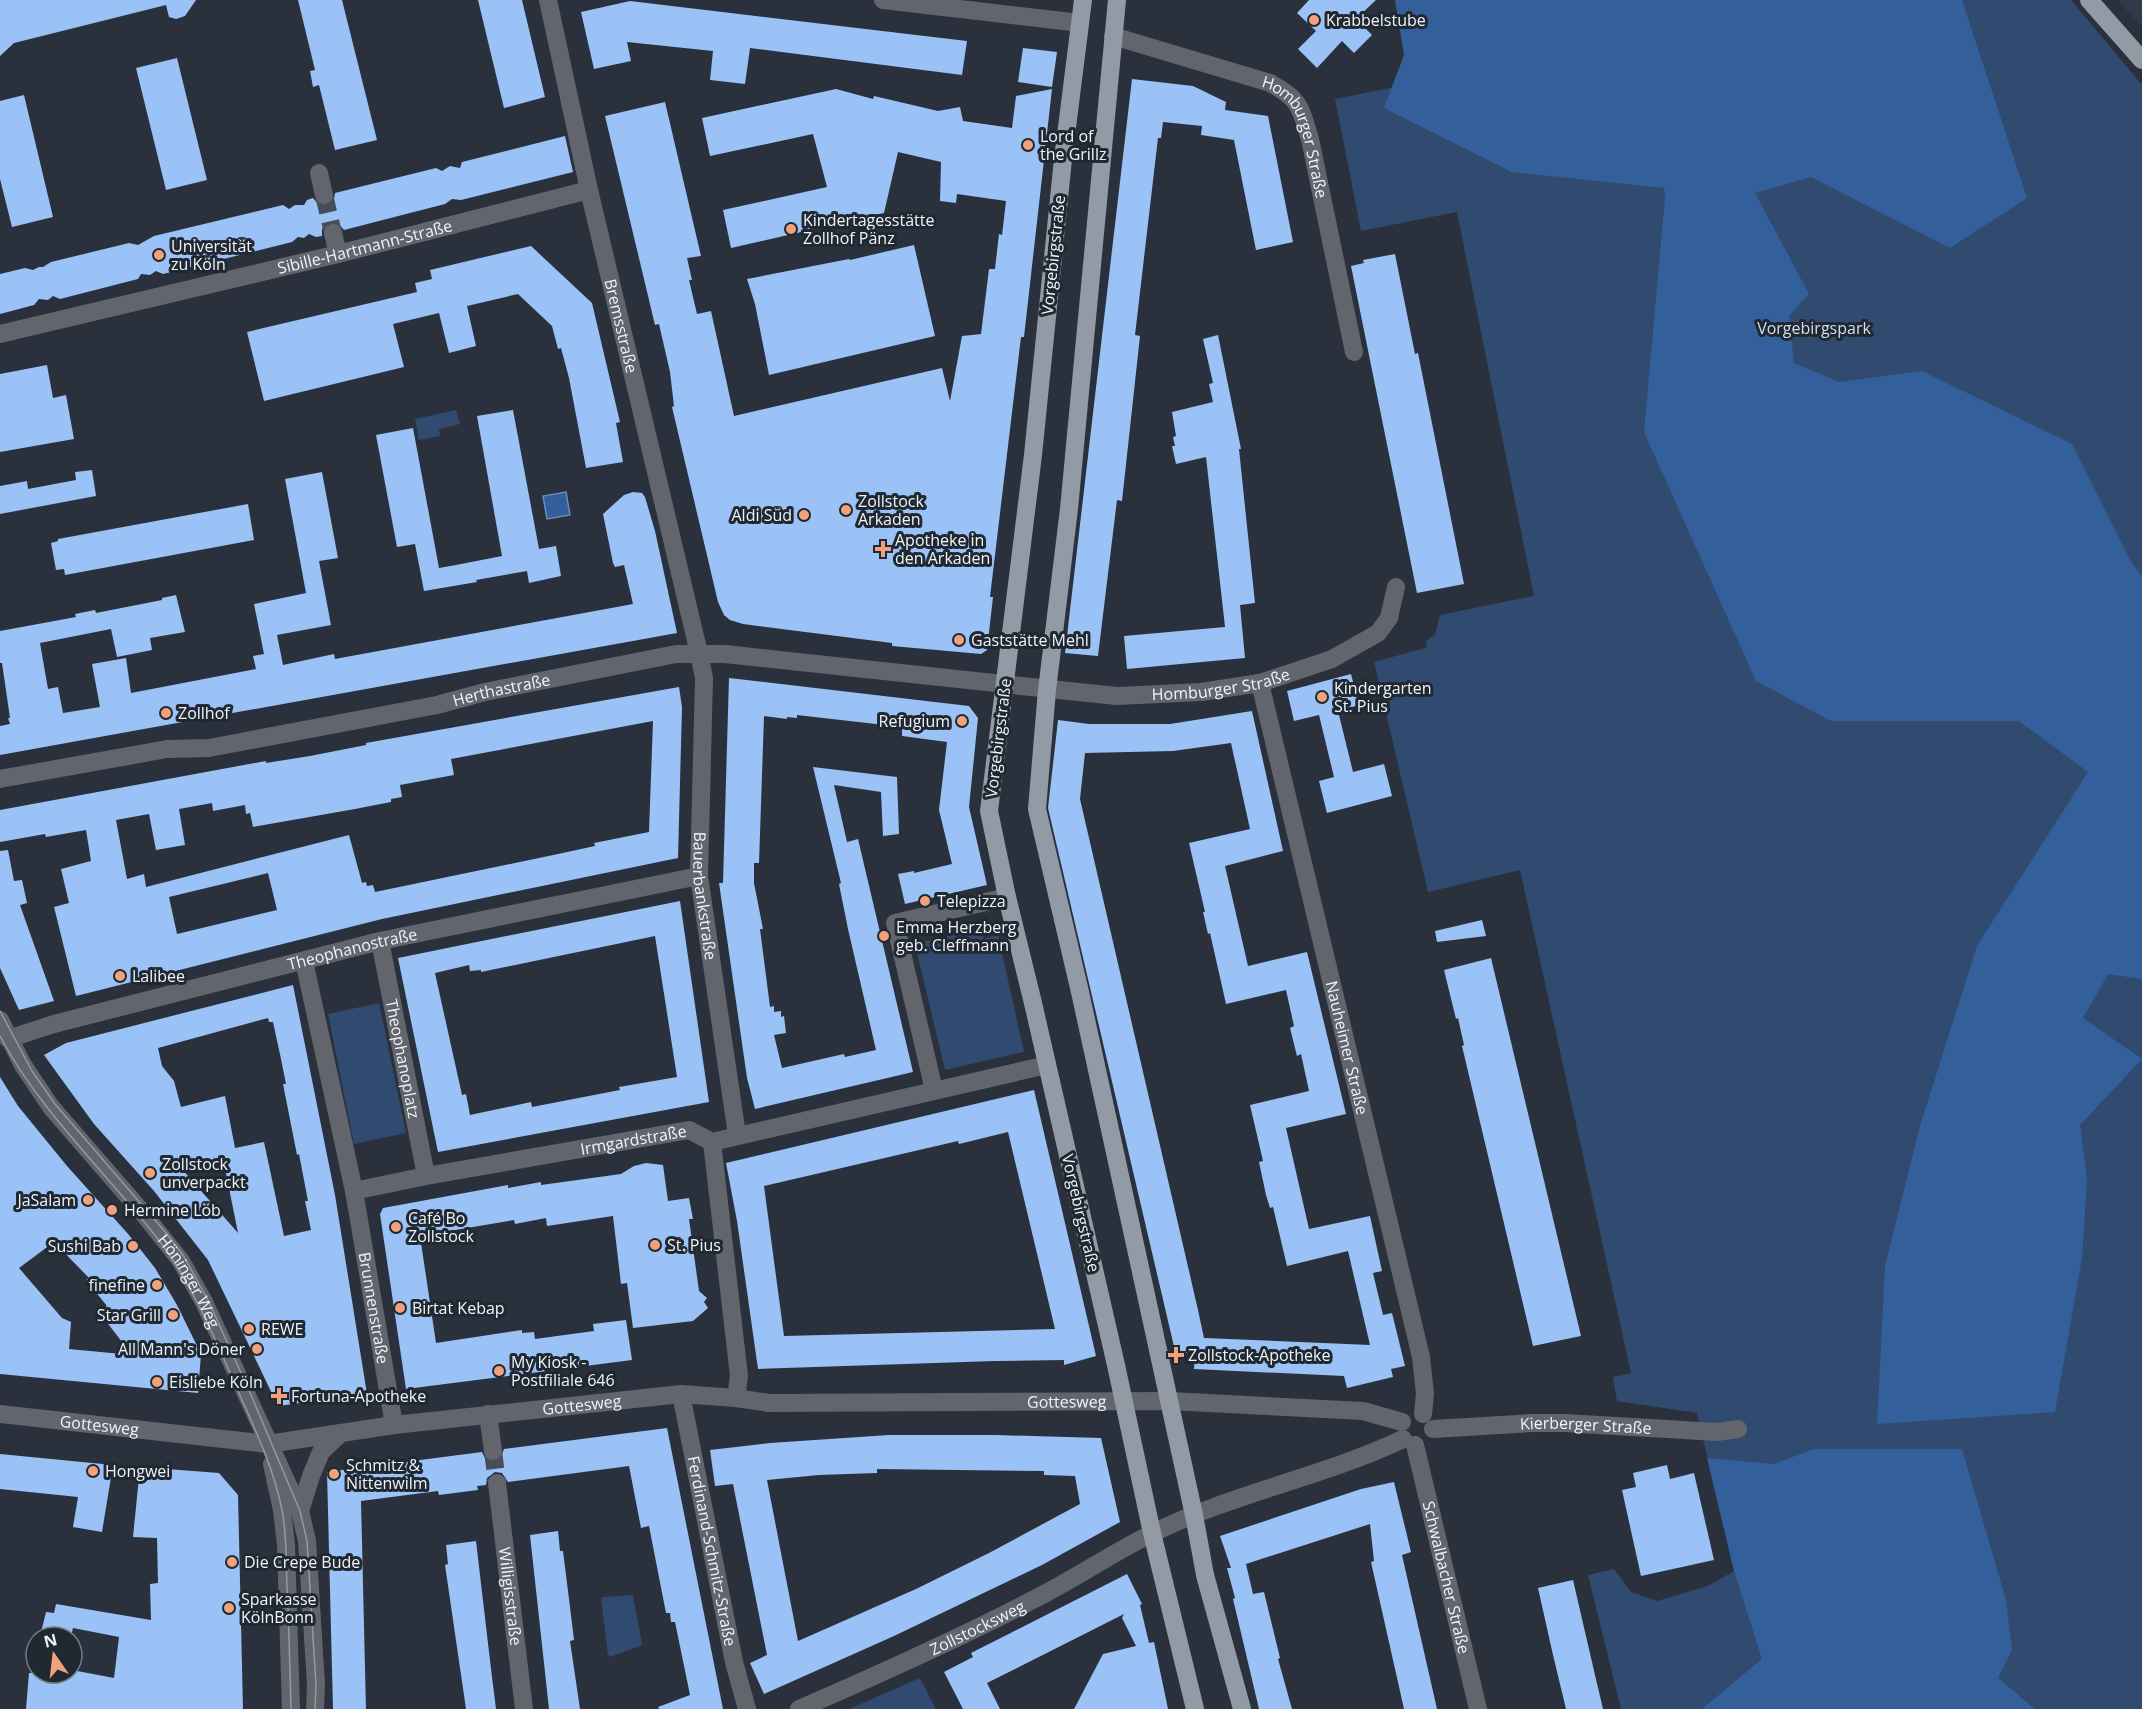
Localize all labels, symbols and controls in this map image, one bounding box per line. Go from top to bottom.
place label: Krabbelstube [1326,9,1426,31]
marker: Krabbelstube [1307,13,1321,27]
street label: Homburger Straße [1259,70,1333,200]
place label: Lord of the Grillz [1040,125,1106,165]
marker: Lord of the Grillz [1021,138,1035,152]
street label: Vorgebirgstraße [1036,194,1070,316]
place label: Kindertagesstätte Zollhof Pänz [803,209,934,249]
street label: Sibille-Hartmann-Straße [275,214,454,279]
marker: Kindertagesstätte Zollhof Pänz [784,222,798,236]
place label: Universität zu Köln [171,235,252,275]
marker: Universität zu Köln [152,248,166,262]
street label: Bremsstraße [599,277,643,375]
park label: Vorgebirgspark [1757,317,1871,339]
place label: Zollstock Arkaden [858,490,924,530]
marker: Zollstock Arkaden [839,503,853,517]
place label: Aldi Süd [731,504,792,526]
marker: Aldi Süd [797,508,811,522]
place label: Apotheke in den Arkaden [895,529,990,569]
marker: Apotheke in den Arkaden [876,542,890,556]
place label: Gaststätte Mehl [971,629,1089,651]
marker: Gaststätte Mehl [952,633,966,647]
street label: Homburger Straße [1151,663,1293,705]
street label: Herthastraße [450,668,552,711]
street label: Vorgebirgstraße [980,677,1016,799]
place label: Kindergarten St. Pius [1334,677,1432,717]
marker: Kindergarten St. Pius [1315,690,1329,704]
place label: Zollhof [178,702,231,724]
marker: Zollhof [159,706,173,720]
place label: Refugium [879,710,950,732]
marker: Refugium [955,714,969,728]
street label: Bauerbankstraße [688,831,722,961]
place label: Telepizza [937,890,1006,912]
marker: Telepizza [918,894,932,908]
place label: Emma Herzberg geb. Cleffmann [896,916,1017,956]
street label: Theophanostraße [285,923,419,975]
marker: Emma Herzberg geb. Cleffmann [877,929,891,943]
place label: Lalibee [132,965,185,987]
marker: Lalibee [113,969,127,983]
street label: Nauheimer Straße [1321,979,1374,1117]
street label: Theophanoplatz [381,997,425,1120]
street label: Irmgardstraße [578,1120,688,1160]
street label: Vorgebirgstraße [1057,1152,1105,1274]
place label: Zollstock unverpackt [162,1153,246,1193]
marker: Zollstock unverpackt [143,1166,157,1180]
place label: JaSalam [15,1189,76,1211]
marker: JaSalam [81,1193,95,1207]
place label: Hermine Löb [124,1199,221,1221]
marker: Hermine Löb [105,1203,119,1217]
place label: Café Bo Zollstock [408,1207,474,1247]
marker: Café Bo Zollstock [389,1220,403,1234]
street label: Höninger Weg [153,1229,226,1332]
place label: St. Pius [667,1234,721,1256]
place label: Sushi Bab [48,1235,121,1257]
marker: St. Pius [648,1238,662,1252]
marker: Sushi Bab [126,1239,140,1253]
street label: Brunnenstraße [354,1250,394,1365]
place label: finefine [89,1274,145,1296]
marker: finefine [150,1278,164,1292]
place label: Birtat Kebap [412,1297,505,1319]
marker: Birtat Kebap [393,1301,407,1315]
place label: Star Grill [97,1304,161,1326]
marker: Star Grill [166,1308,180,1322]
place label: REWE [261,1318,303,1340]
marker: REWE [242,1322,256,1336]
place label: All Mann's Döner [118,1338,245,1360]
marker: All Mann's Döner [250,1342,264,1356]
place label: Zollstock-Apotheke [1188,1344,1330,1366]
marker: Zollstock-Apotheke [1169,1348,1183,1362]
place label: My Kiosk - Postfiliale 646 [511,1351,615,1391]
marker: My Kiosk - Postfiliale 646 [492,1364,506,1378]
place label: Eisliebe Köln [169,1371,263,1393]
marker: Eisliebe Köln [150,1375,164,1389]
place label: Fortuna-Apotheke [291,1385,426,1407]
marker: Fortuna-Apotheke [272,1389,286,1403]
street label: Gottesweg [541,1389,623,1420]
street label: Gottesweg [1027,1390,1107,1413]
street label: Gottesweg [59,1410,140,1441]
street label: Kierberger Straße [1519,1412,1652,1439]
place label: Schmitz & Nittenwilm [346,1454,428,1494]
street label: Ferdinand-Schmitz-Straße [682,1454,742,1648]
place label: Hongwei [105,1460,170,1482]
marker: Hongwei [86,1464,100,1478]
marker: Schmitz & Nittenwilm [327,1467,341,1481]
street label: Schwalbacher Straße [1418,1499,1475,1656]
street label: Willigisstraße [494,1546,527,1647]
place label: Die Crepe Bude [244,1551,360,1573]
marker: Die Crepe Bude [225,1555,239,1569]
place label: Sparkasse KölnBonn [241,1588,317,1628]
street label: Zollstocksweg [926,1595,1029,1660]
marker: Sparkasse KölnBonn [222,1601,236,1615]
north arrow [24,1625,84,1685]
text: N [41,1628,59,1653]

